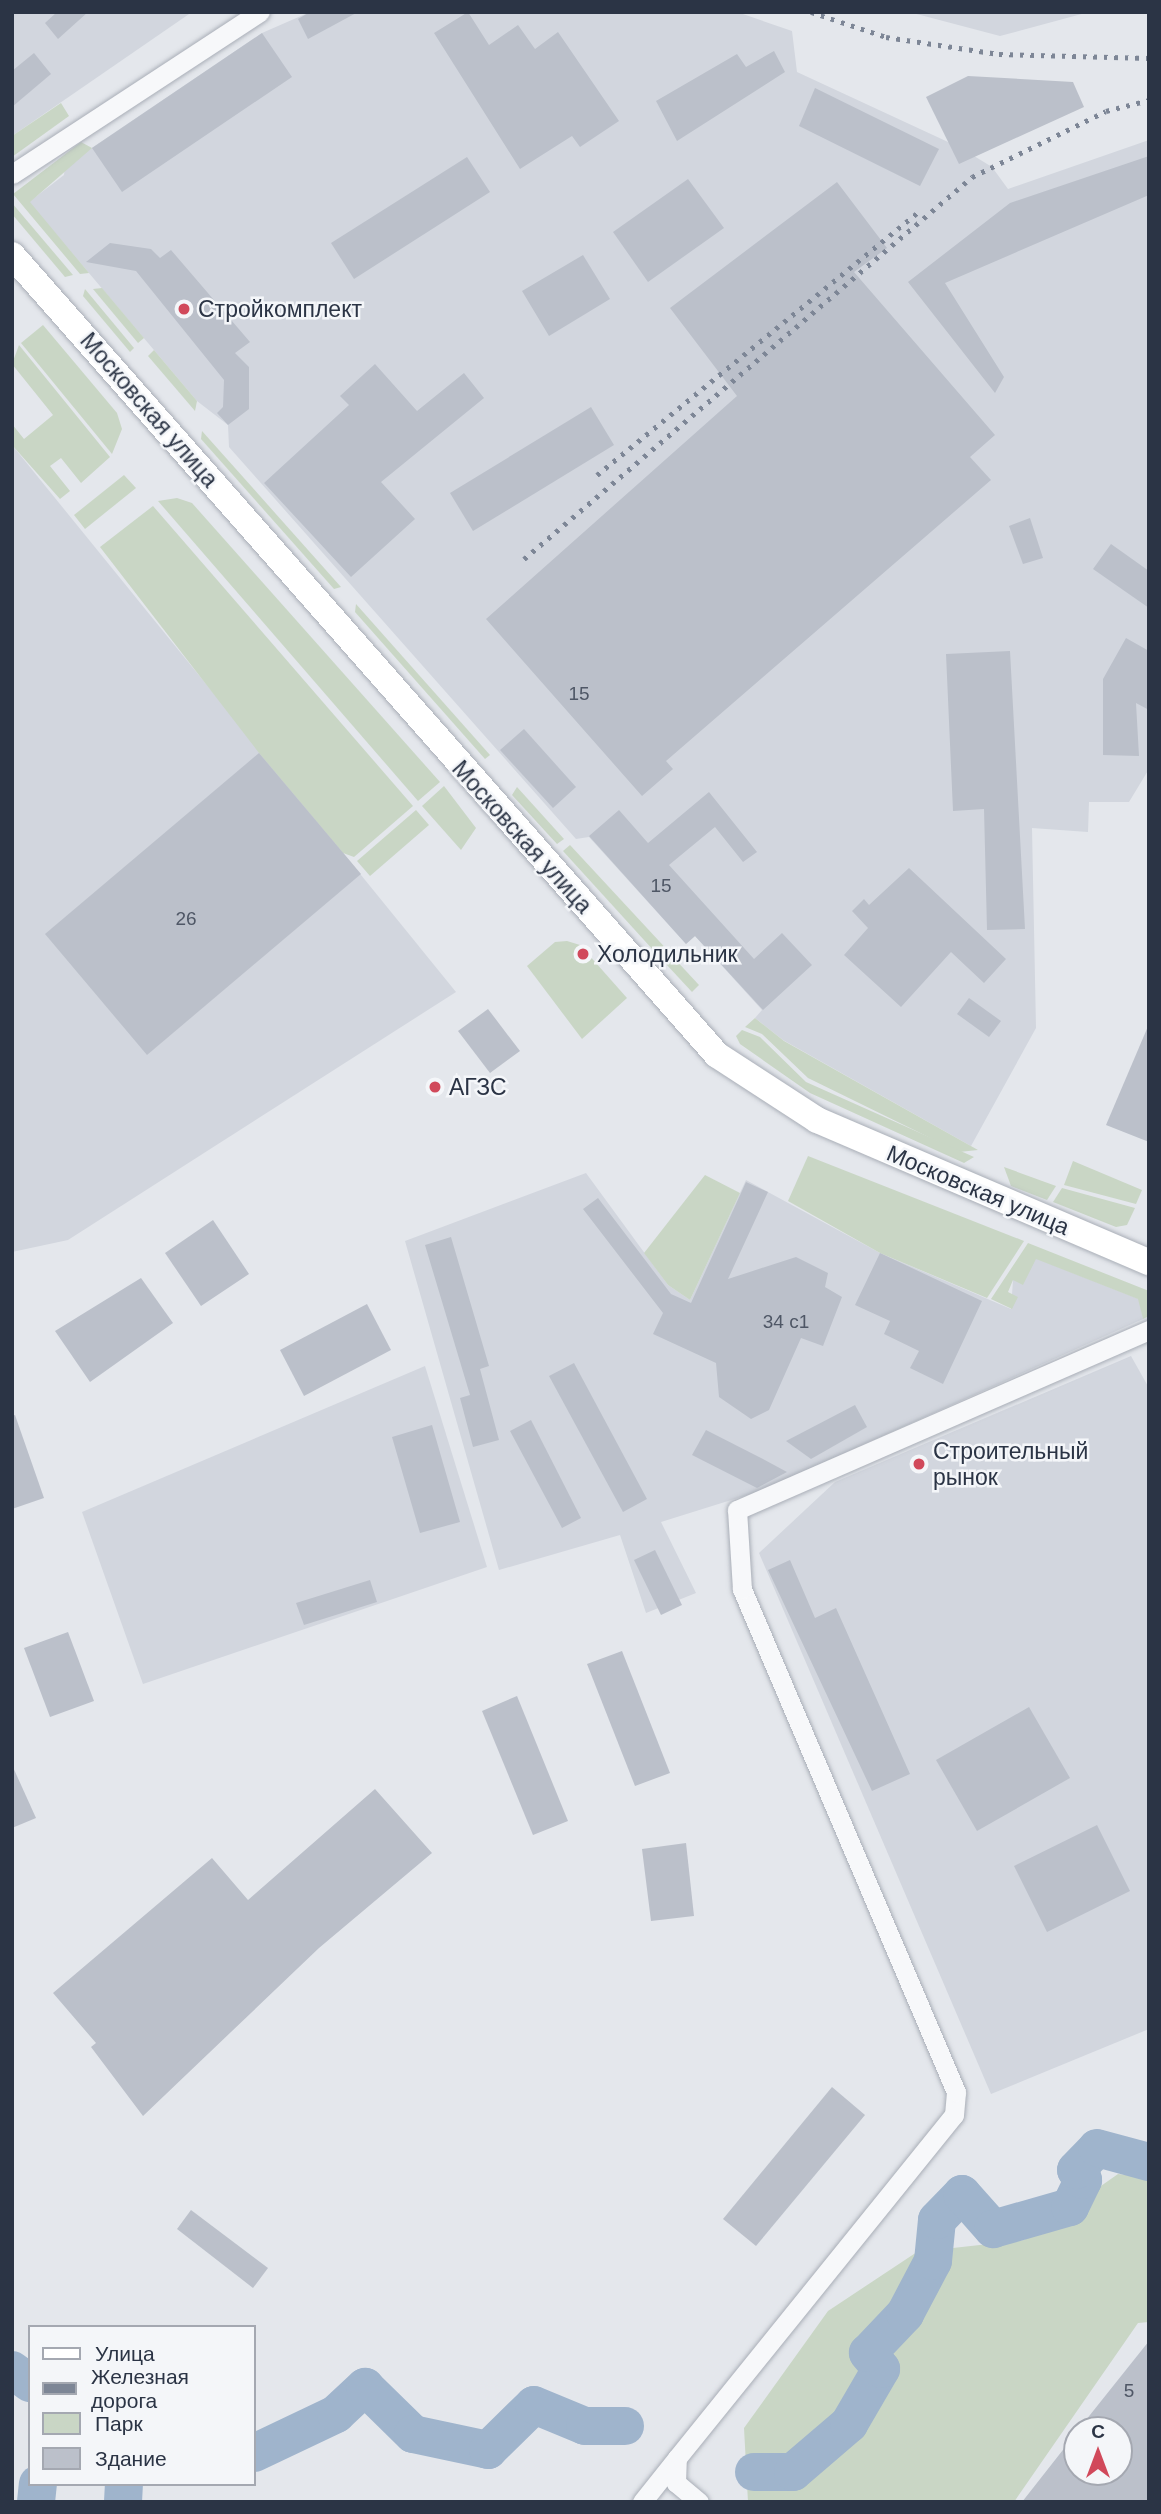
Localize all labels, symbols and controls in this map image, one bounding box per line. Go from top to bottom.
place label: Стройкомплект [198,295,362,323]
marker: Стройкомплект [176,301,192,317]
street label: Московская улица [74,327,224,493]
house number: 15 [568,683,590,705]
street label: Московская улица [446,755,598,919]
house number: 15 [650,875,672,897]
house number: 26 [175,908,197,930]
place label: Холодильник [597,940,738,968]
marker: Холодильник [575,946,591,962]
place label: АГЗС [449,1073,507,1101]
marker: АГЗС [427,1079,443,1095]
street label: Московская улица [883,1139,1073,1241]
house number: 34 с1 [763,1311,809,1333]
place label: Строительный рынок [933,1437,1088,1491]
marker: Строительный рынок [911,1456,927,1472]
legend [28,2325,256,2486]
text: Улица [95,2342,155,2365]
text: Железная дорога [91,2365,189,2412]
house number: 5 [1124,2380,1134,2402]
text: Парк [95,2412,143,2435]
north arrow [1063,2416,1133,2486]
text: С [1091,2421,1105,2442]
text: Здание [95,2447,167,2470]

